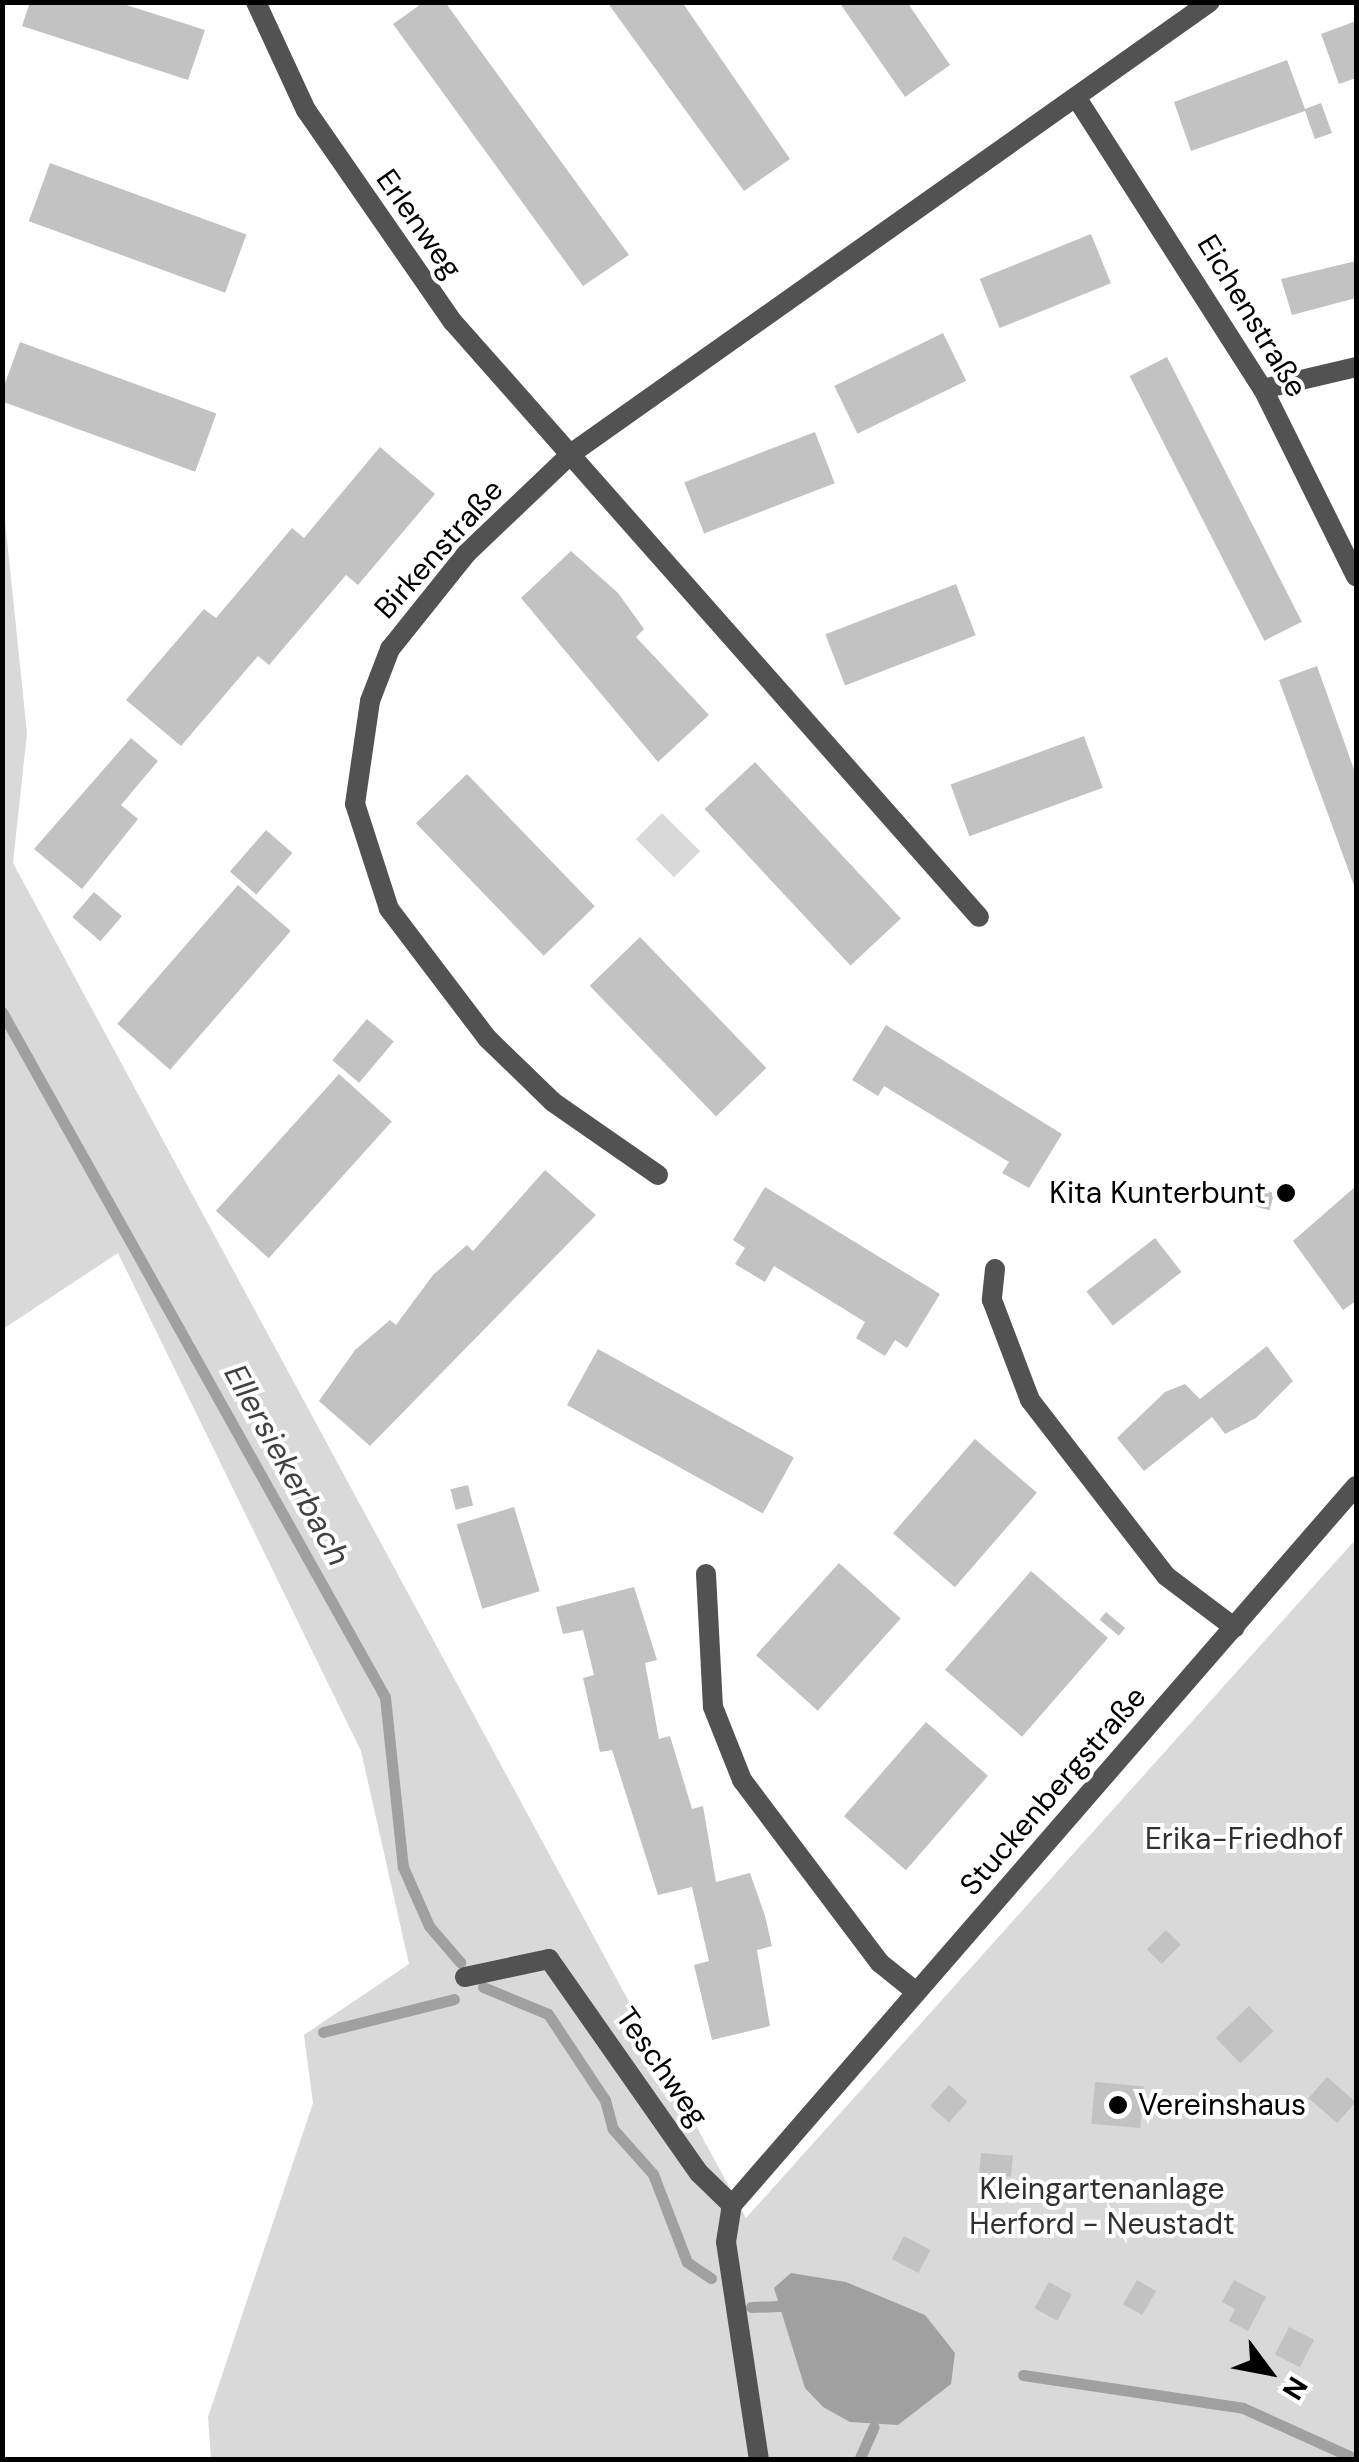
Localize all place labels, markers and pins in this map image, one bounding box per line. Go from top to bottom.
place label: Kita Kunterbunt [1049,1175,1266,1211]
marker: Kita Kunterbunt [1275,1182,1297,1204]
place label: Vereinshaus [1138,2087,1306,2123]
marker: Vereinshaus [1107,2094,1129,2116]

